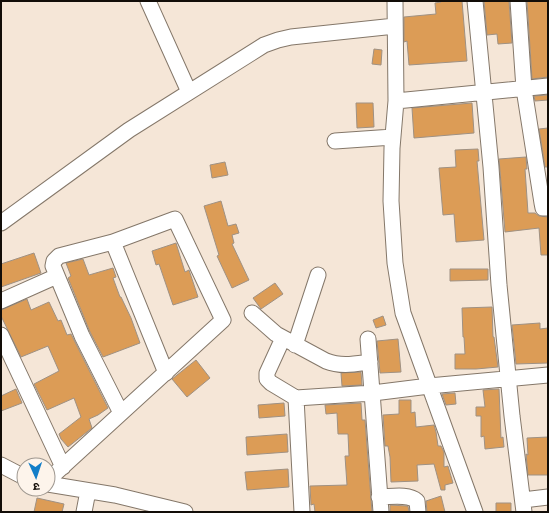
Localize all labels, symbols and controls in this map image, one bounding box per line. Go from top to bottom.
north arrow [16,457,56,497]
text: उ [32,481,40,493]

